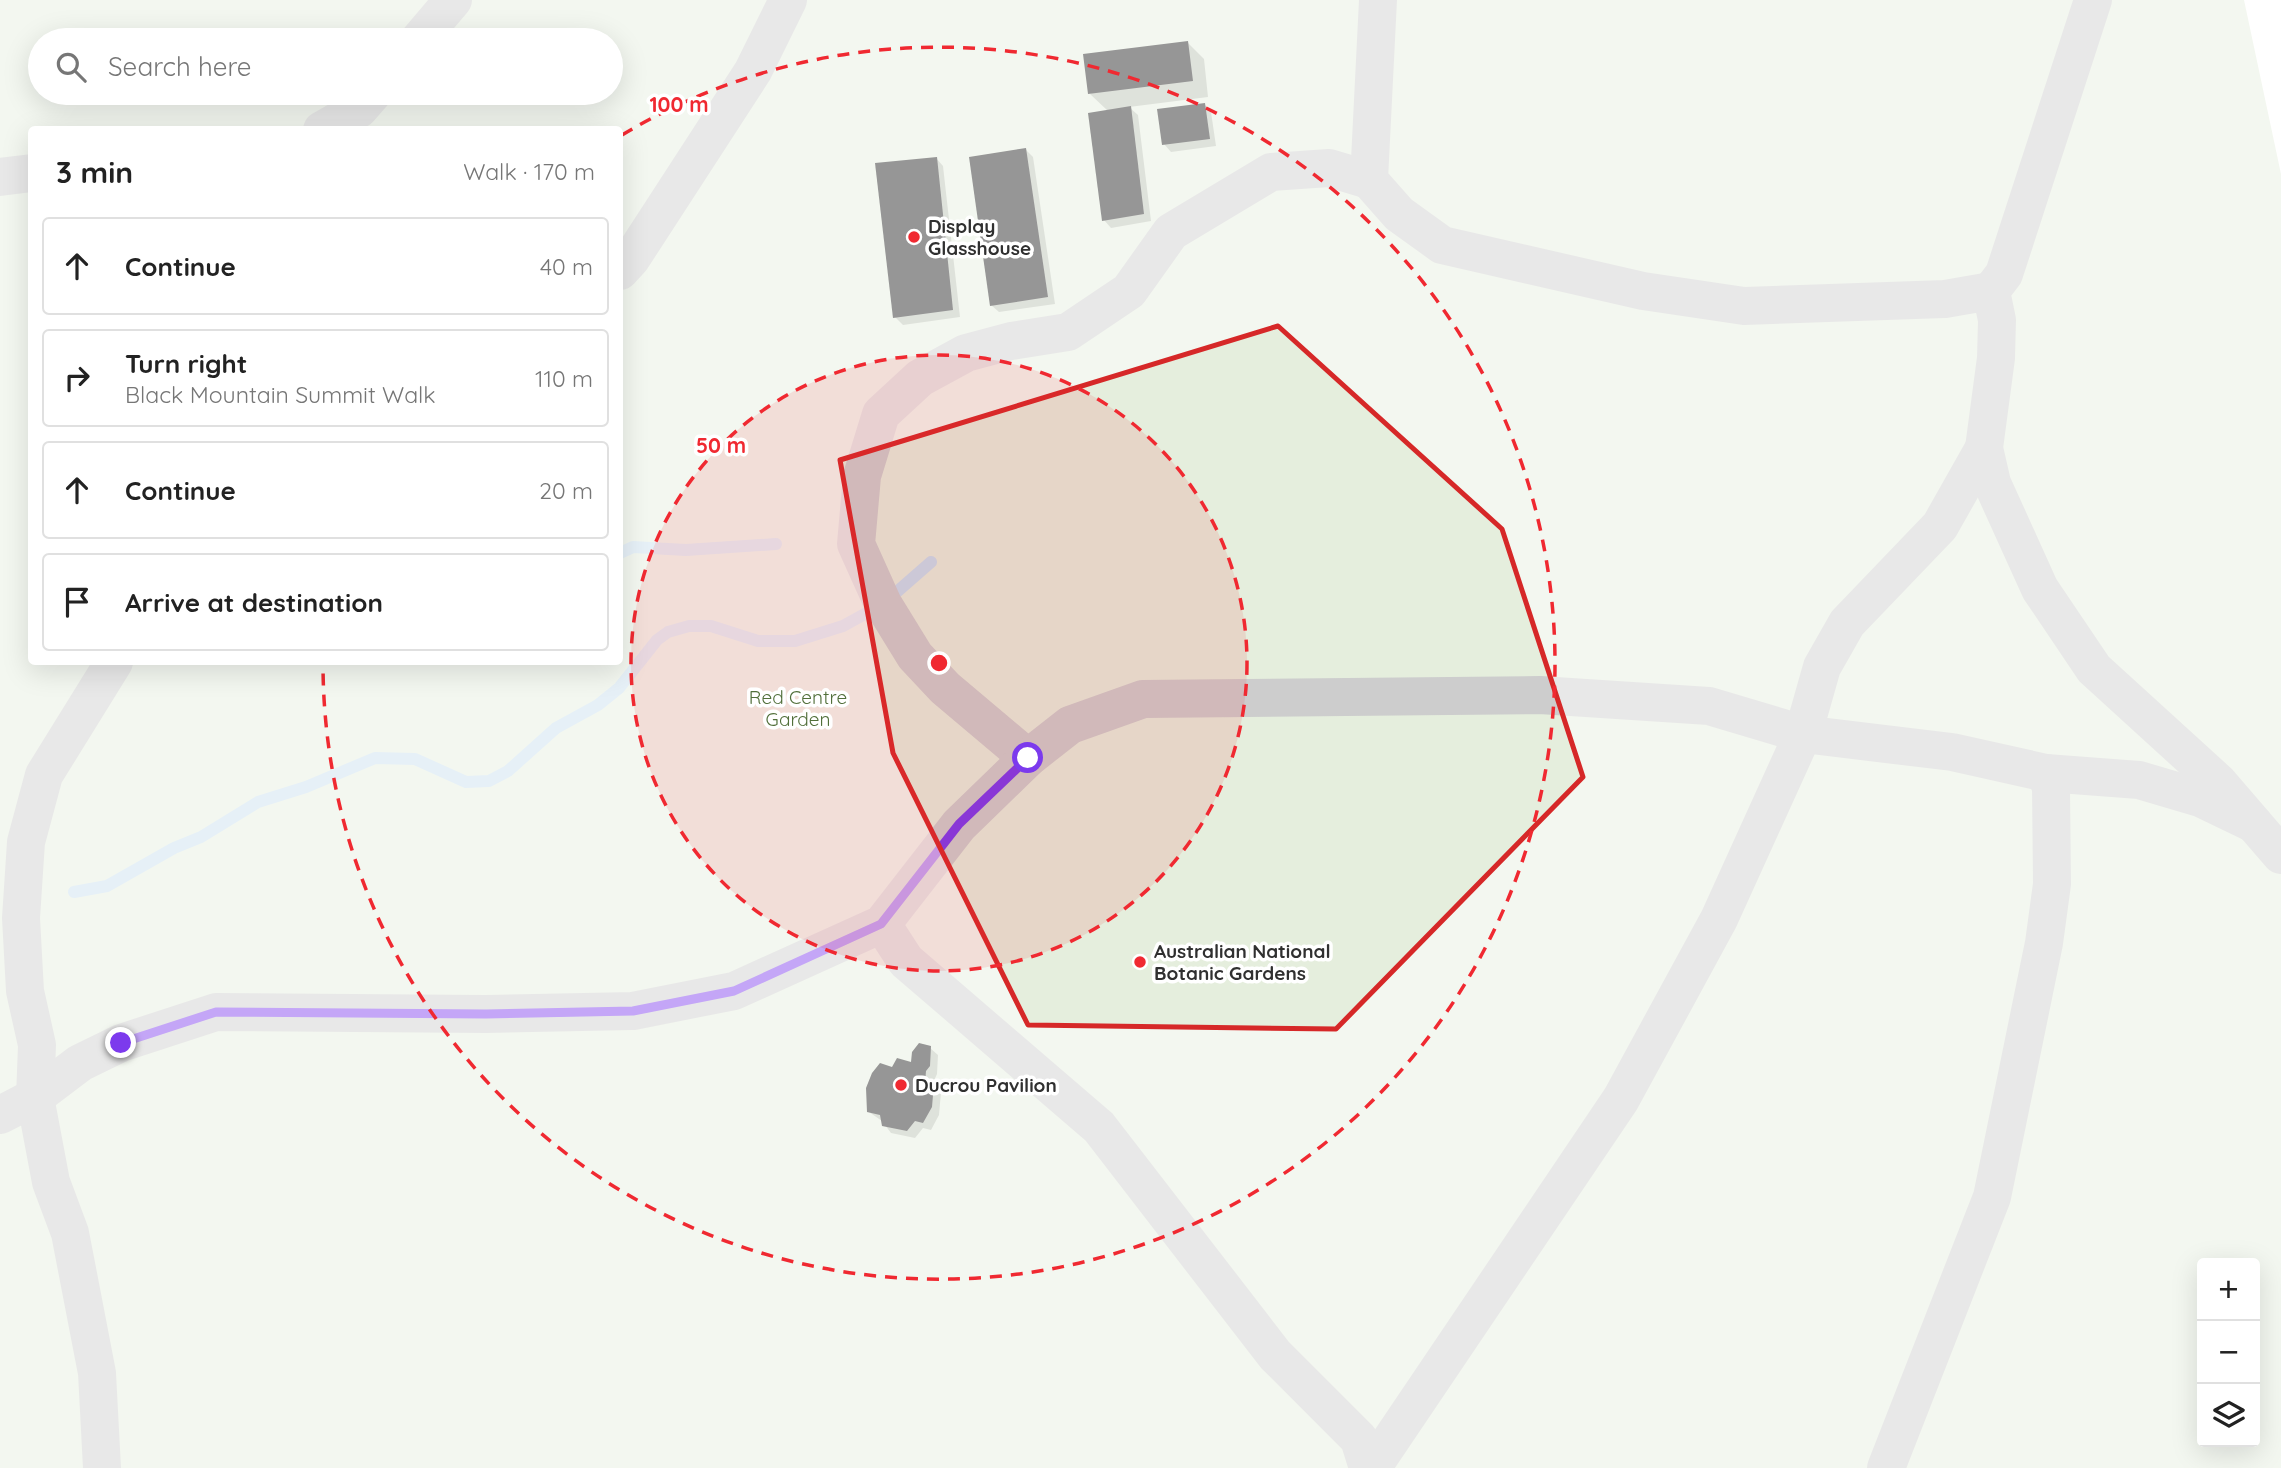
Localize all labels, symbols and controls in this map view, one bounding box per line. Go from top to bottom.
search box [28,28,623,105]
icon: search [52,48,90,86]
text: Search here [108,50,252,83]
text: 100 m [649,91,709,117]
text: 3 min [56,153,133,191]
text: Walk · 170 m [463,157,595,186]
place label: Display Glasshouse [928,214,1031,260]
marker: Display Glasshouse [906,229,922,245]
icon: ahead [58,247,96,285]
text: Continue [125,250,236,283]
text: 40 m [540,252,593,281]
text: Turn right [125,347,247,380]
icon: right [58,359,96,397]
text: 110 m [535,364,593,393]
text: Black Mountain Summit Walk [125,380,436,409]
text: 50 m [696,432,746,458]
icon: ahead [58,471,96,509]
text: Continue [125,474,236,507]
text: 20 m [539,476,593,505]
icon: arrive [58,583,96,621]
text: Arrive at destination [125,586,383,619]
centre of rings [927,651,951,675]
park label: Red Centre Garden [749,685,847,731]
route start [1012,742,1043,773]
place label: Australian National Botanic Gardens [1154,939,1331,985]
marker: Australian National Botanic Gardens [1132,954,1148,970]
route end [105,1027,136,1058]
place label: Ducrou Pavilion [915,1073,1057,1097]
marker: Ducrou Pavilion [893,1077,909,1093]
map controls [2197,1258,2260,1447]
button: + [2197,1258,2260,1321]
button: − [2197,1321,2260,1384]
button: layers [2197,1384,2260,1447]

